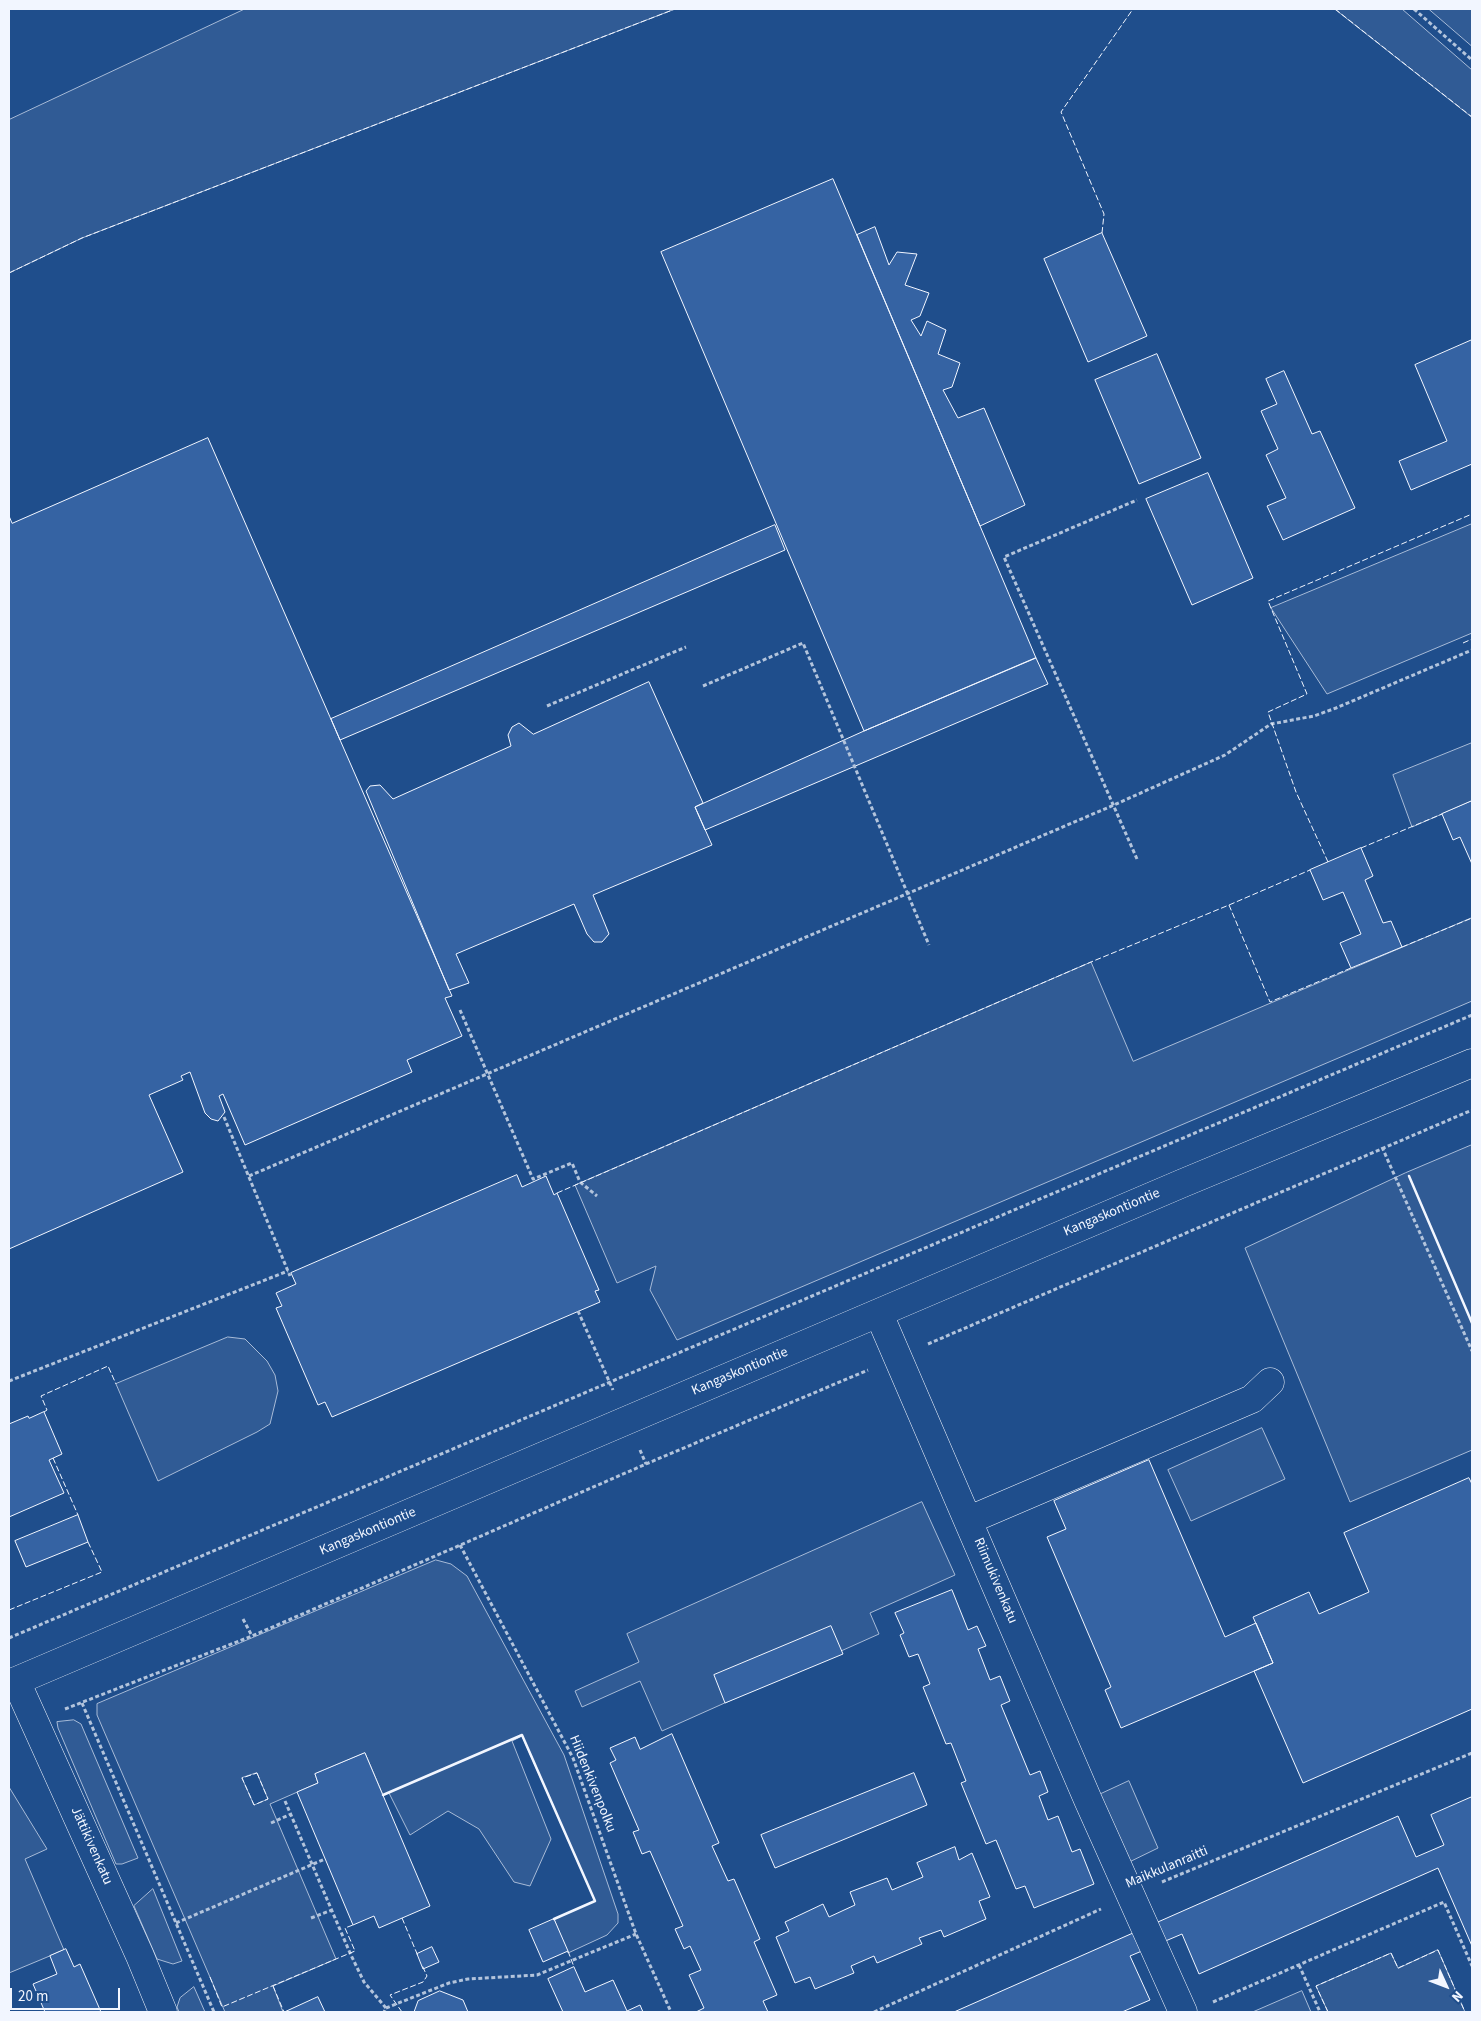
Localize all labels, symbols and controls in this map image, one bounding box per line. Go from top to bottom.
street label: Kangaskontiontie [1061,1185,1163,1241]
street label: Kangaskontiontie [689,1344,791,1400]
street label: Kangaskontiontie [317,1504,419,1560]
street label: Riimukivenkatu [969,1536,1021,1626]
street label: Hiidenkivenpolku [565,1733,619,1835]
street label: Jättikivenkatu [66,1804,116,1888]
street label: Maikkulanraitti [1123,1843,1211,1893]
north arrow [1421,1961,1471,2011]
scale bar [12,1978,122,2010]
text: 20 m [18,1986,48,2007]
text: N [1446,1986,1467,2006]

